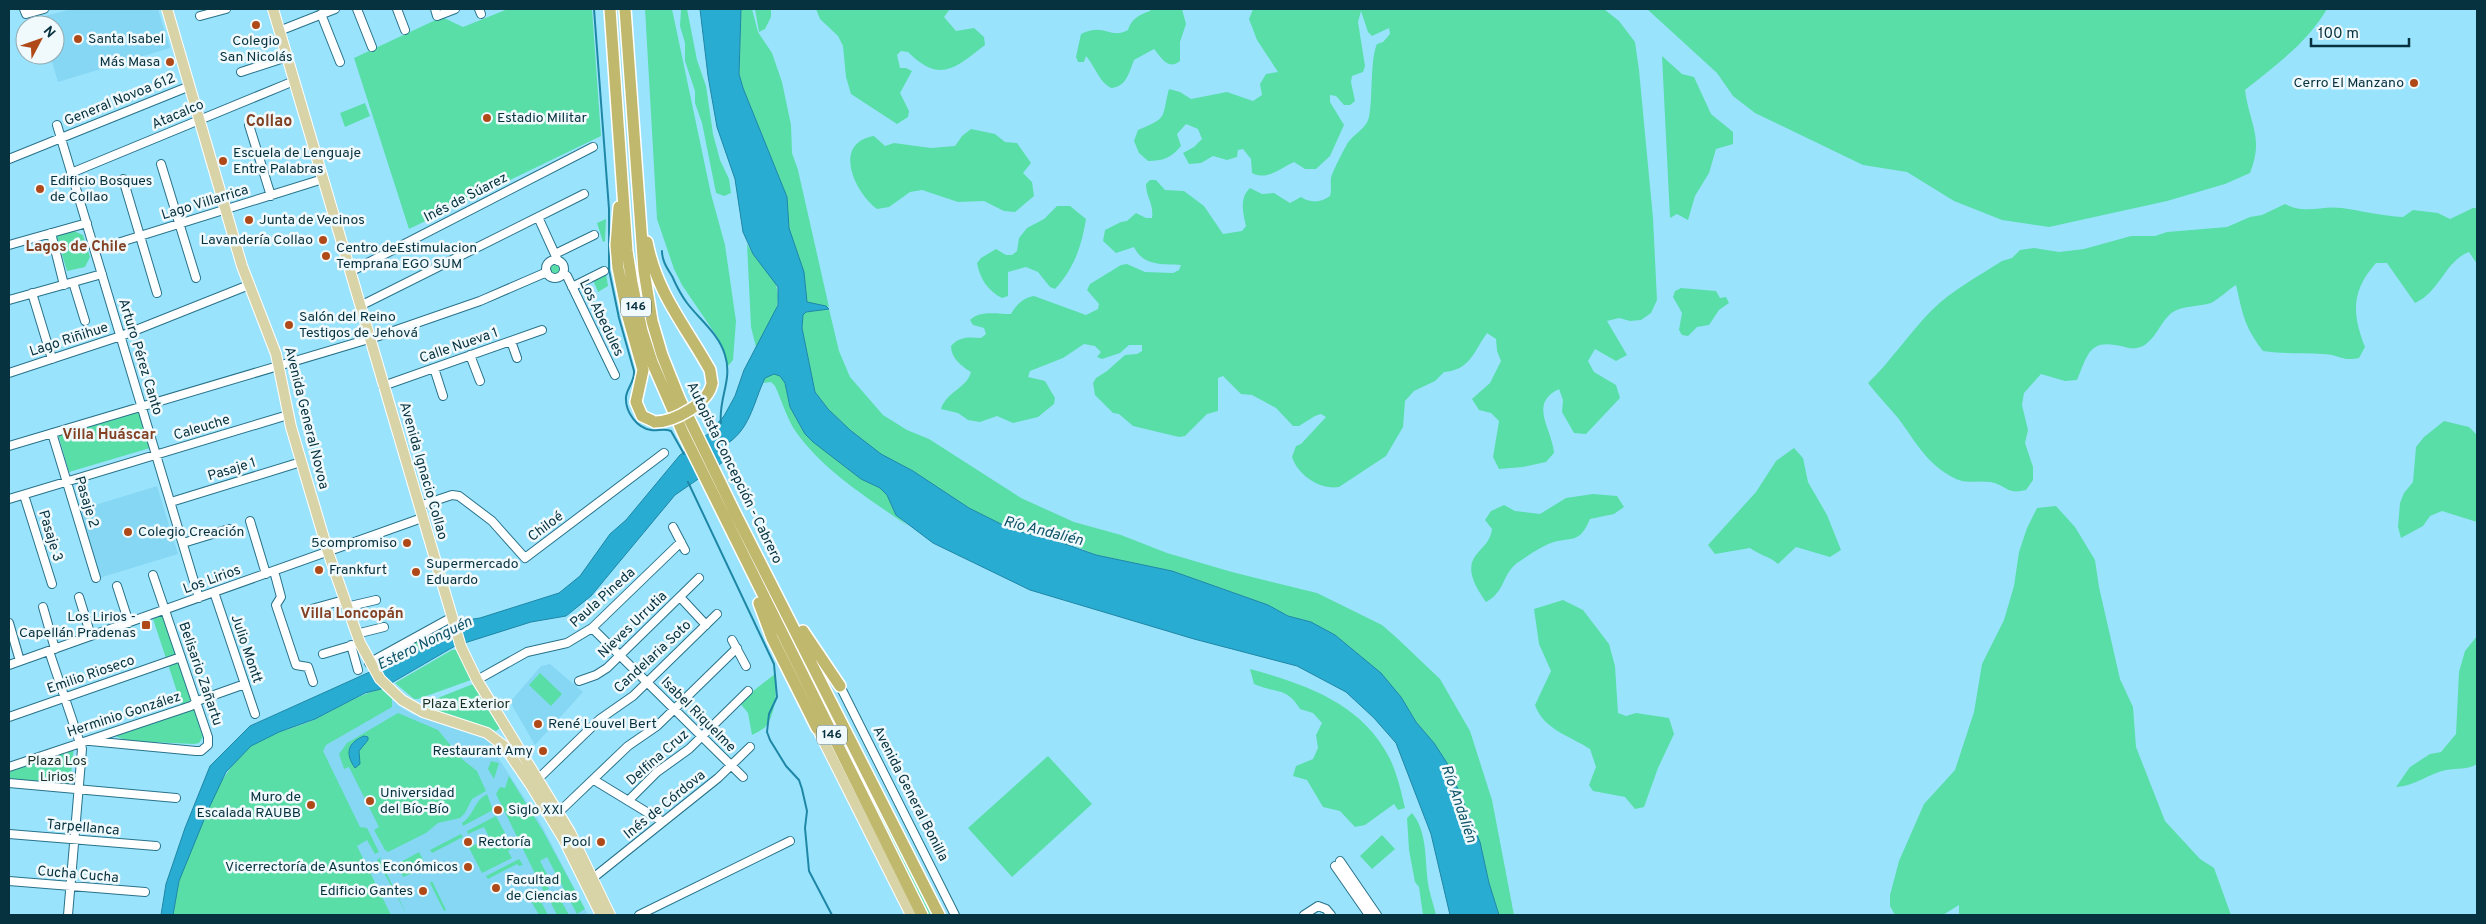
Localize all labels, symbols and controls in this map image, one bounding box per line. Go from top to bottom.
north arrow [15,15,65,65]
scale bar [2311,15,2408,47]
marker: Colegio San Nicolás [250,19,262,31]
text: N [39,23,58,42]
text: 100 m [2318,25,2359,44]
place label: Santa Isabel [88,31,164,48]
marker: Santa Isabel [72,33,84,45]
place label: Colegio San Nicolás [219,33,293,66]
place label: Más Masa [100,54,160,71]
marker: Más Masa [164,56,176,68]
street label: General Novoa 612 [62,70,178,130]
place label: Cerro El Manzano [2293,75,2404,92]
marker: Cerro El Manzano [2408,77,2420,89]
street label: Atacalco [149,96,207,134]
place label: Estadio Militar [497,110,588,127]
district label: Collao [246,112,292,132]
marker: Estadio Militar [481,112,493,124]
place label: Escuela de Lenguaje Entre Palabras [233,145,361,178]
marker: Escuela de Lenguaje Entre Palabras [217,155,229,167]
street label: Inés de Súarez [421,170,511,226]
place label: Edificio Bosques de Collao [50,173,152,206]
street label: Lago Villarrica [160,182,250,224]
marker: Edificio Bosques de Collao [34,183,46,195]
place label: Junta de Vecinos [259,212,365,229]
marker: Junta de Vecinos [243,214,255,226]
place label: Lavandería Collao [200,232,313,249]
marker: Lavandería Collao [317,234,329,246]
district label: Lagos de Chile [25,238,127,257]
place label: Centro deEstimulacion Temprana EGO SUM [336,240,477,273]
marker: Centro deEstimulacion Temprana EGO SUM [320,250,332,262]
street label: Los Abedules [575,277,627,359]
street label: Arturo Pérez Canto [114,297,166,417]
road number: 146 [621,298,651,316]
place label: Salón del Reino Testigos de Jehová [299,309,418,342]
street label: Lago Riñihue [27,319,111,361]
marker: Salón del Reino Testigos de Jehová [283,319,295,331]
street label: Calle Nueva 1 [417,325,501,367]
street label: Avenida General Novoa [280,345,332,491]
street label: Autopista Concepción - Cabrero [682,379,786,567]
street label: Avenida Ignacio Collao [395,400,451,542]
street label: Caleuche [172,411,232,445]
district label: Villa Huáscar [62,426,156,445]
street label: Pasaje 1 [206,455,258,485]
street label: Pasaje 2 [70,474,102,530]
street label: Pasaje 3 [34,508,66,564]
street label: Chiloé [525,508,567,546]
water label: Río Andalién [1001,513,1085,551]
place label: Colegio Creación [138,524,244,541]
marker: Colegio Creación [122,526,134,538]
place label: 5compromiso [311,535,397,552]
marker: 5compromiso [401,537,413,549]
place label: Supermercado Eduardo [426,556,519,589]
street label: Los Lirios [181,562,243,598]
place label: Frankfurt [329,562,387,579]
marker: Frankfurt [313,564,325,576]
street label: Paula Pineda [567,564,639,632]
marker: Supermercado Eduardo [410,566,422,578]
street label: Nieves Urrutia [595,588,671,662]
district label: Villa Loncopán [300,605,404,624]
place label: Los Lirios - Capellán Pradenas [19,609,136,642]
street label: Julio Montt [226,613,266,685]
water label: Estero Nonguén [374,613,476,675]
street label: Candelaria Soto [611,617,695,697]
marker: Los Lirios - Capellán Pradenas [140,619,152,631]
street label: Belisario Zañartu [174,620,226,728]
street label: Emilio Rioseco [45,652,137,698]
street label: Isabel Riquelme [657,674,739,756]
street label: Herminio González [65,689,183,741]
park label: Plaza Exterior [422,696,511,713]
place label: René Louvel Bert [548,716,657,733]
marker: René Louvel Bert [532,718,544,730]
street label: Avenida General Bonilla [869,724,951,864]
street label: Delfina Cruz [623,726,693,790]
road number: 146 [817,726,847,744]
place label: Restaurant Amy [433,743,533,760]
marker: Restaurant Amy [537,745,549,757]
park label: Plaza Los Lirios [27,753,87,786]
water label: Río Andalién [1436,762,1480,846]
street label: Inés de Córdova [621,767,709,843]
place label: Universidad del Bío-Bío [380,785,455,818]
place label: Muro de Escalada RAUBB [197,789,301,822]
marker: Universidad del Bío-Bío [364,795,376,807]
marker: Muro de Escalada RAUBB [305,799,317,811]
place label: Siglo XXI [508,802,563,819]
marker: Siglo XXI [492,804,504,816]
street label: Tarpellanca [46,816,120,840]
place label: Rectoría [478,834,531,851]
place label: Pool [563,834,591,851]
marker: Rectoría [462,836,474,848]
marker: Pool [595,836,607,848]
place label: Vicerrectoría de Asuntos Económicos [225,859,458,876]
marker: Vicerrectoría de Asuntos Económicos [462,861,474,873]
street label: Cucha Cucha [37,863,119,887]
place label: Facultad de Ciencias [506,872,578,905]
marker: Facultad de Ciencias [490,882,502,894]
place label: Edificio Gantes [320,883,413,900]
marker: Edificio Gantes [417,885,429,897]

